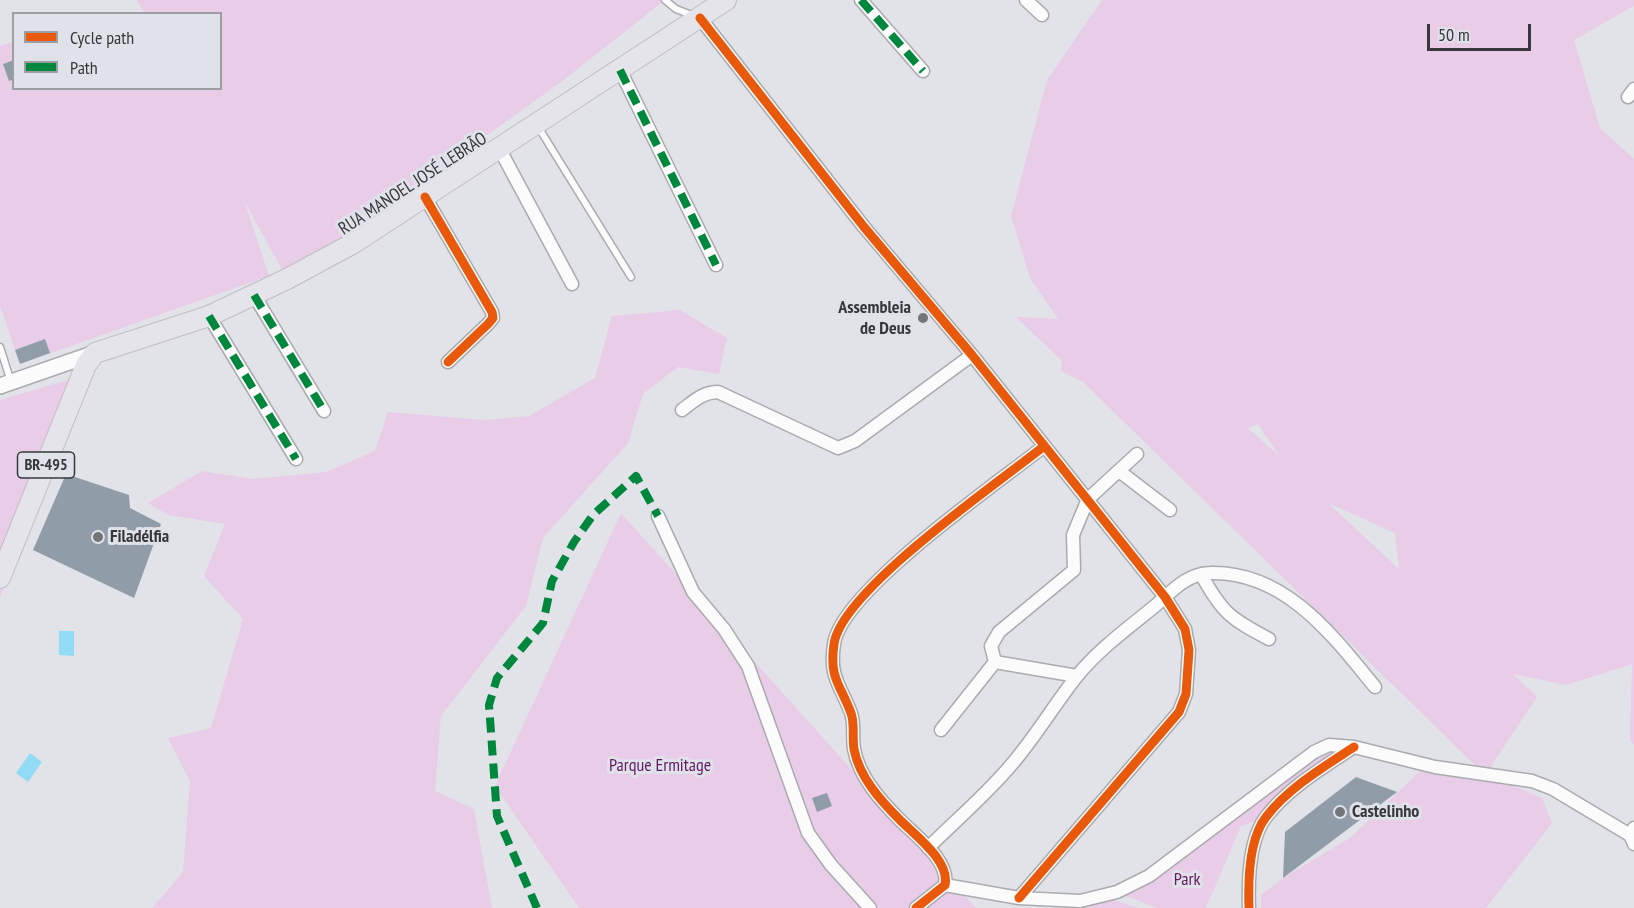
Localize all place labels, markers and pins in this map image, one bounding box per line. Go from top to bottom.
place label: Assembleia de Deus [838,297,911,340]
marker: Assembleia de Deus [916,311,930,325]
place label: Filadélfia [110,526,169,548]
marker: Filadélfia [91,530,105,544]
place label: Castelinho [1352,801,1419,823]
marker: Castelinho [1333,805,1347,819]

